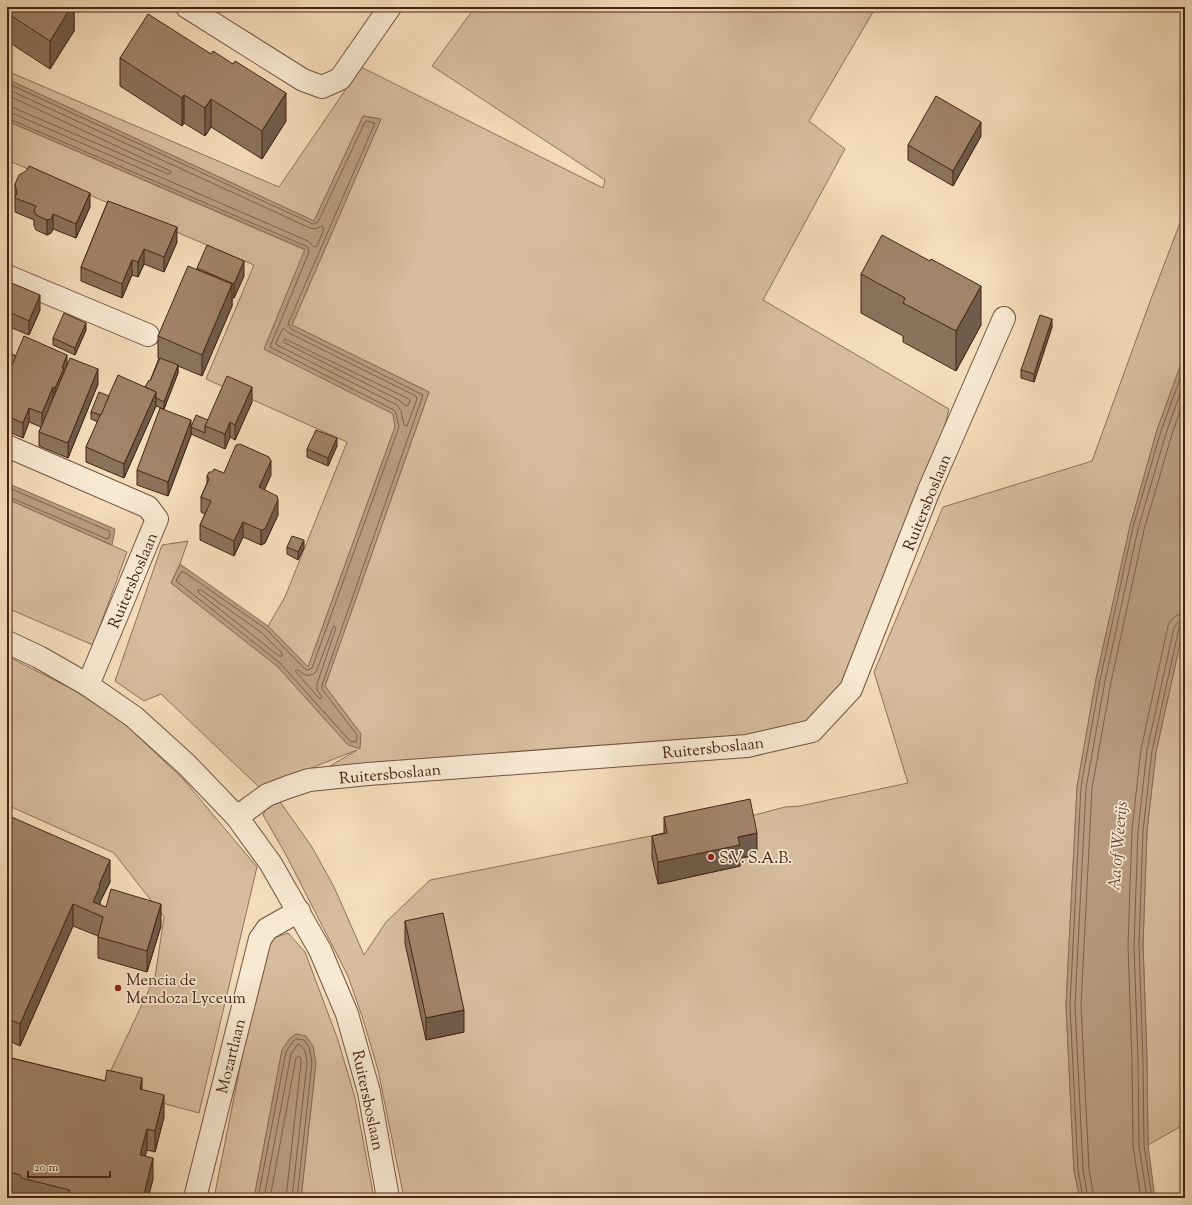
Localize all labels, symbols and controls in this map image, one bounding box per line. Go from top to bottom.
street label: Ruitersboslaan [899,451,958,555]
street label: Ruitersboslaan [104,529,165,633]
street label: Ruitersboslaan [661,733,766,766]
street label: Ruitersboslaan [338,760,443,791]
water label: Aa of Weerijs [1103,800,1135,892]
place label: S.V. S.A.B. [719,848,792,871]
marker: S.V. S.A.B. [706,852,716,862]
place label: Mencia de Mendoza Lyceum [126,970,246,1011]
marker: Mencia de Mendoza Lyceum [113,983,123,993]
street label: Mozartlaan [212,1016,253,1097]
street label: Ruitersboslaan [345,1048,389,1153]
scale bar [28,1153,110,1179]
text: 20 m [34,1159,59,1177]

